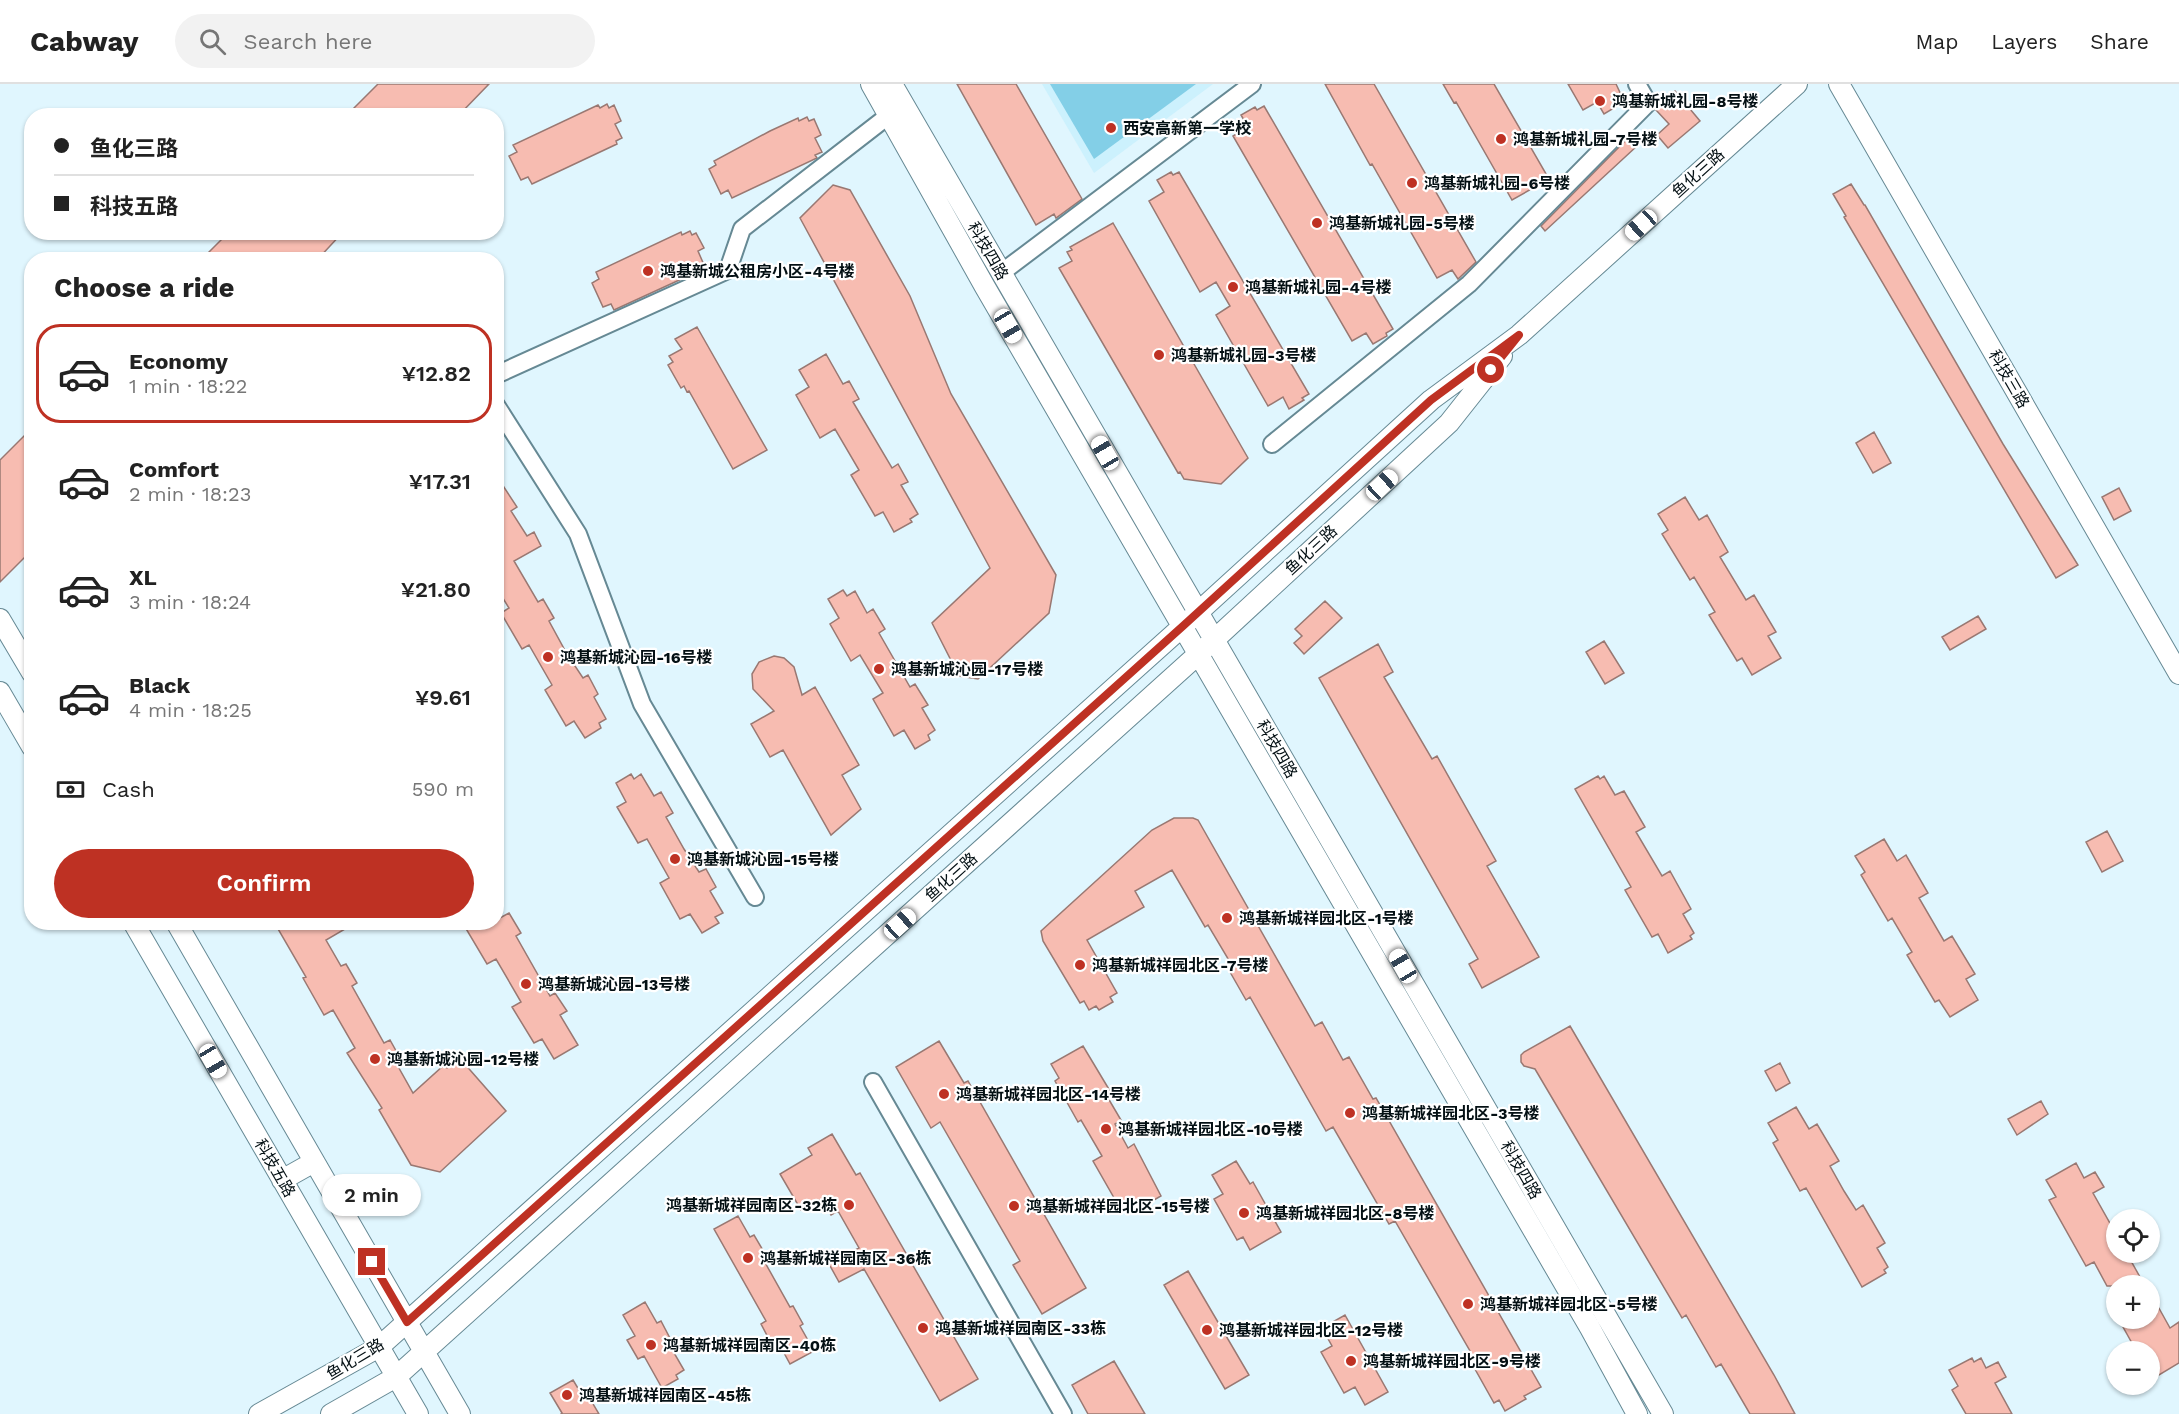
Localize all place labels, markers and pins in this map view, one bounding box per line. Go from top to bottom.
place label: 鸿基新城礼园-8号楼 [1612,92,1758,111]
marker: 鸿基新城礼园-8号楼 [1593,94,1607,108]
place label: 西安高新第一学校 [1123,119,1252,138]
marker: 西安高新第一学校 [1104,121,1118,135]
place label: 鸿基新城礼园-7号楼 [1513,130,1658,149]
marker: 鸿基新城礼园-7号楼 [1494,132,1508,146]
place label: 鸿基新城礼园-6号楼 [1424,174,1570,193]
marker: 鸿基新城礼园-6号楼 [1405,176,1419,190]
place label: 鸿基新城礼园-5号楼 [1329,214,1475,233]
marker: 鸿基新城礼园-5号楼 [1310,216,1324,230]
place label: 鸿基新城公租房小区-4号楼 [660,262,855,281]
marker: 鸿基新城公租房小区-4号楼 [641,264,655,278]
place label: 鸿基新城礼园-4号楼 [1245,278,1392,297]
marker: 鸿基新城礼园-4号楼 [1226,280,1240,294]
place label: 鸿基新城礼园-3号楼 [1171,346,1316,365]
marker: 鸿基新城礼园-3号楼 [1152,348,1166,362]
place label: 鸿基新城沁园-16号楼 [560,648,713,667]
marker: 鸿基新城沁园-16号楼 [541,650,555,664]
place label: 鸿基新城沁园-17号楼 [891,660,1043,679]
marker: 鸿基新城沁园-17号楼 [872,662,886,676]
place label: 鸿基新城沁园-15号楼 [687,850,839,869]
marker: 鸿基新城沁园-15号楼 [668,852,682,866]
place label: 鸿基新城祥园北区-1号楼 [1239,909,1414,928]
marker: 鸿基新城祥园北区-1号楼 [1220,911,1234,925]
place label: 鸿基新城祥园北区-7号楼 [1092,956,1269,975]
marker: 鸿基新城祥园北区-7号楼 [1073,958,1087,972]
place label: 鸿基新城沁园-13号楼 [538,975,690,994]
marker: 鸿基新城沁园-13号楼 [519,977,533,991]
place label: 鸿基新城沁园-12号楼 [387,1050,539,1069]
marker: 鸿基新城沁园-12号楼 [368,1052,382,1066]
place label: 鸿基新城祥园北区-14号楼 [956,1085,1141,1104]
marker: 鸿基新城祥园北区-14号楼 [937,1087,951,1101]
place label: 鸿基新城祥园北区-3号楼 [1362,1104,1539,1123]
marker: 鸿基新城祥园北区-3号楼 [1343,1106,1357,1120]
place label: 鸿基新城祥园北区-10号楼 [1118,1120,1303,1139]
marker: 鸿基新城祥园北区-10号楼 [1099,1122,1113,1136]
place label: 鸿基新城祥园南区-32栋 [666,1196,837,1215]
place label: 鸿基新城祥园北区-15号楼 [1026,1197,1210,1216]
marker: 鸿基新城祥园南区-32栋 [842,1198,856,1212]
marker: 鸿基新城祥园北区-15号楼 [1007,1199,1021,1213]
place label: 鸿基新城祥园北区-8号楼 [1256,1204,1434,1223]
marker: 鸿基新城祥园北区-8号楼 [1237,1206,1251,1220]
place label: 鸿基新城祥园南区-36栋 [760,1249,931,1268]
marker: 鸿基新城祥园南区-36栋 [741,1251,755,1265]
place label: 鸿基新城祥园北区-5号楼 [1480,1295,1658,1314]
marker: 鸿基新城祥园北区-5号楼 [1461,1297,1475,1311]
place label: 鸿基新城祥园南区-33栋 [935,1319,1106,1338]
marker: 鸿基新城祥园南区-33栋 [916,1321,930,1335]
place label: 鸿基新城祥园北区-12号楼 [1219,1321,1403,1340]
marker: 鸿基新城祥园北区-12号楼 [1200,1323,1214,1337]
place label: 鸿基新城祥园南区-40栋 [663,1336,836,1355]
marker: 鸿基新城祥园南区-40栋 [644,1338,658,1352]
place label: 鸿基新城祥园北区-9号楼 [1363,1352,1541,1371]
marker: 鸿基新城祥园北区-9号楼 [1344,1354,1358,1368]
place label: 鸿基新城祥园南区-45栋 [579,1386,751,1405]
marker: 鸿基新城祥园南区-45栋 [560,1388,574,1402]

